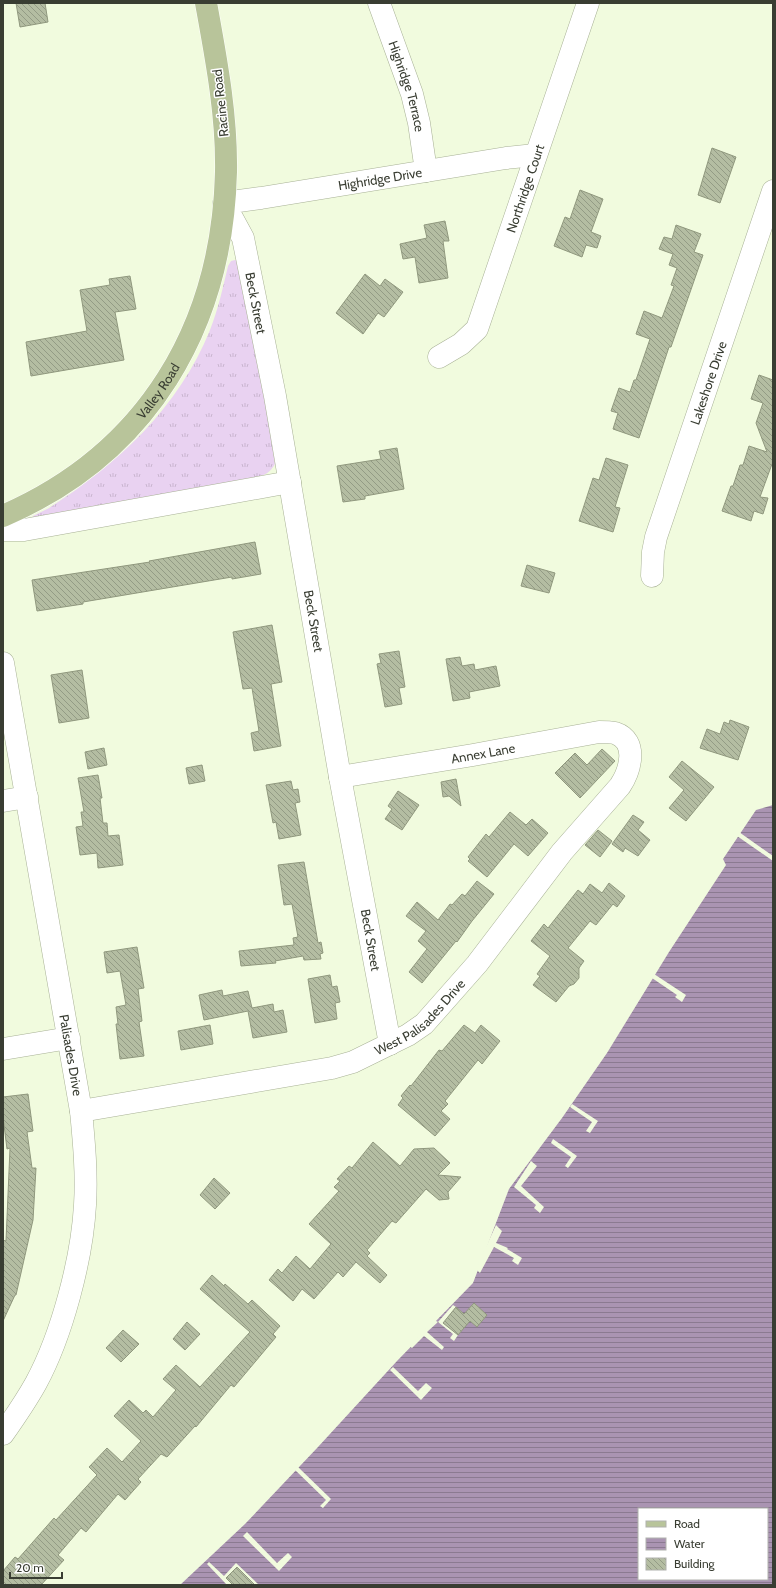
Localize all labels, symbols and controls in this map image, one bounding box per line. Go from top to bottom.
street label: Highridge Terrace [385,38,428,133]
street label: Racine Road [209,68,231,138]
street label: Northridge Court [502,142,547,235]
street label: Highridge Drive [337,164,423,193]
street label: Beck Street [242,271,270,336]
street label: Lakeshore Drive [687,339,730,427]
street label: Valley Road [133,360,183,422]
street label: Beck Street [301,589,327,654]
street label: Annex Lane [450,739,517,767]
street label: Beck Street [358,908,384,973]
street label: West Palisades Drive [372,975,468,1058]
street label: Palisades Drive [56,1013,86,1097]
legend [638,1508,768,1580]
text: Road [674,1516,700,1531]
text: Water [674,1536,705,1551]
scale bar [10,1554,62,1580]
text: Building [674,1556,716,1571]
text: 20 m [16,1560,44,1575]

